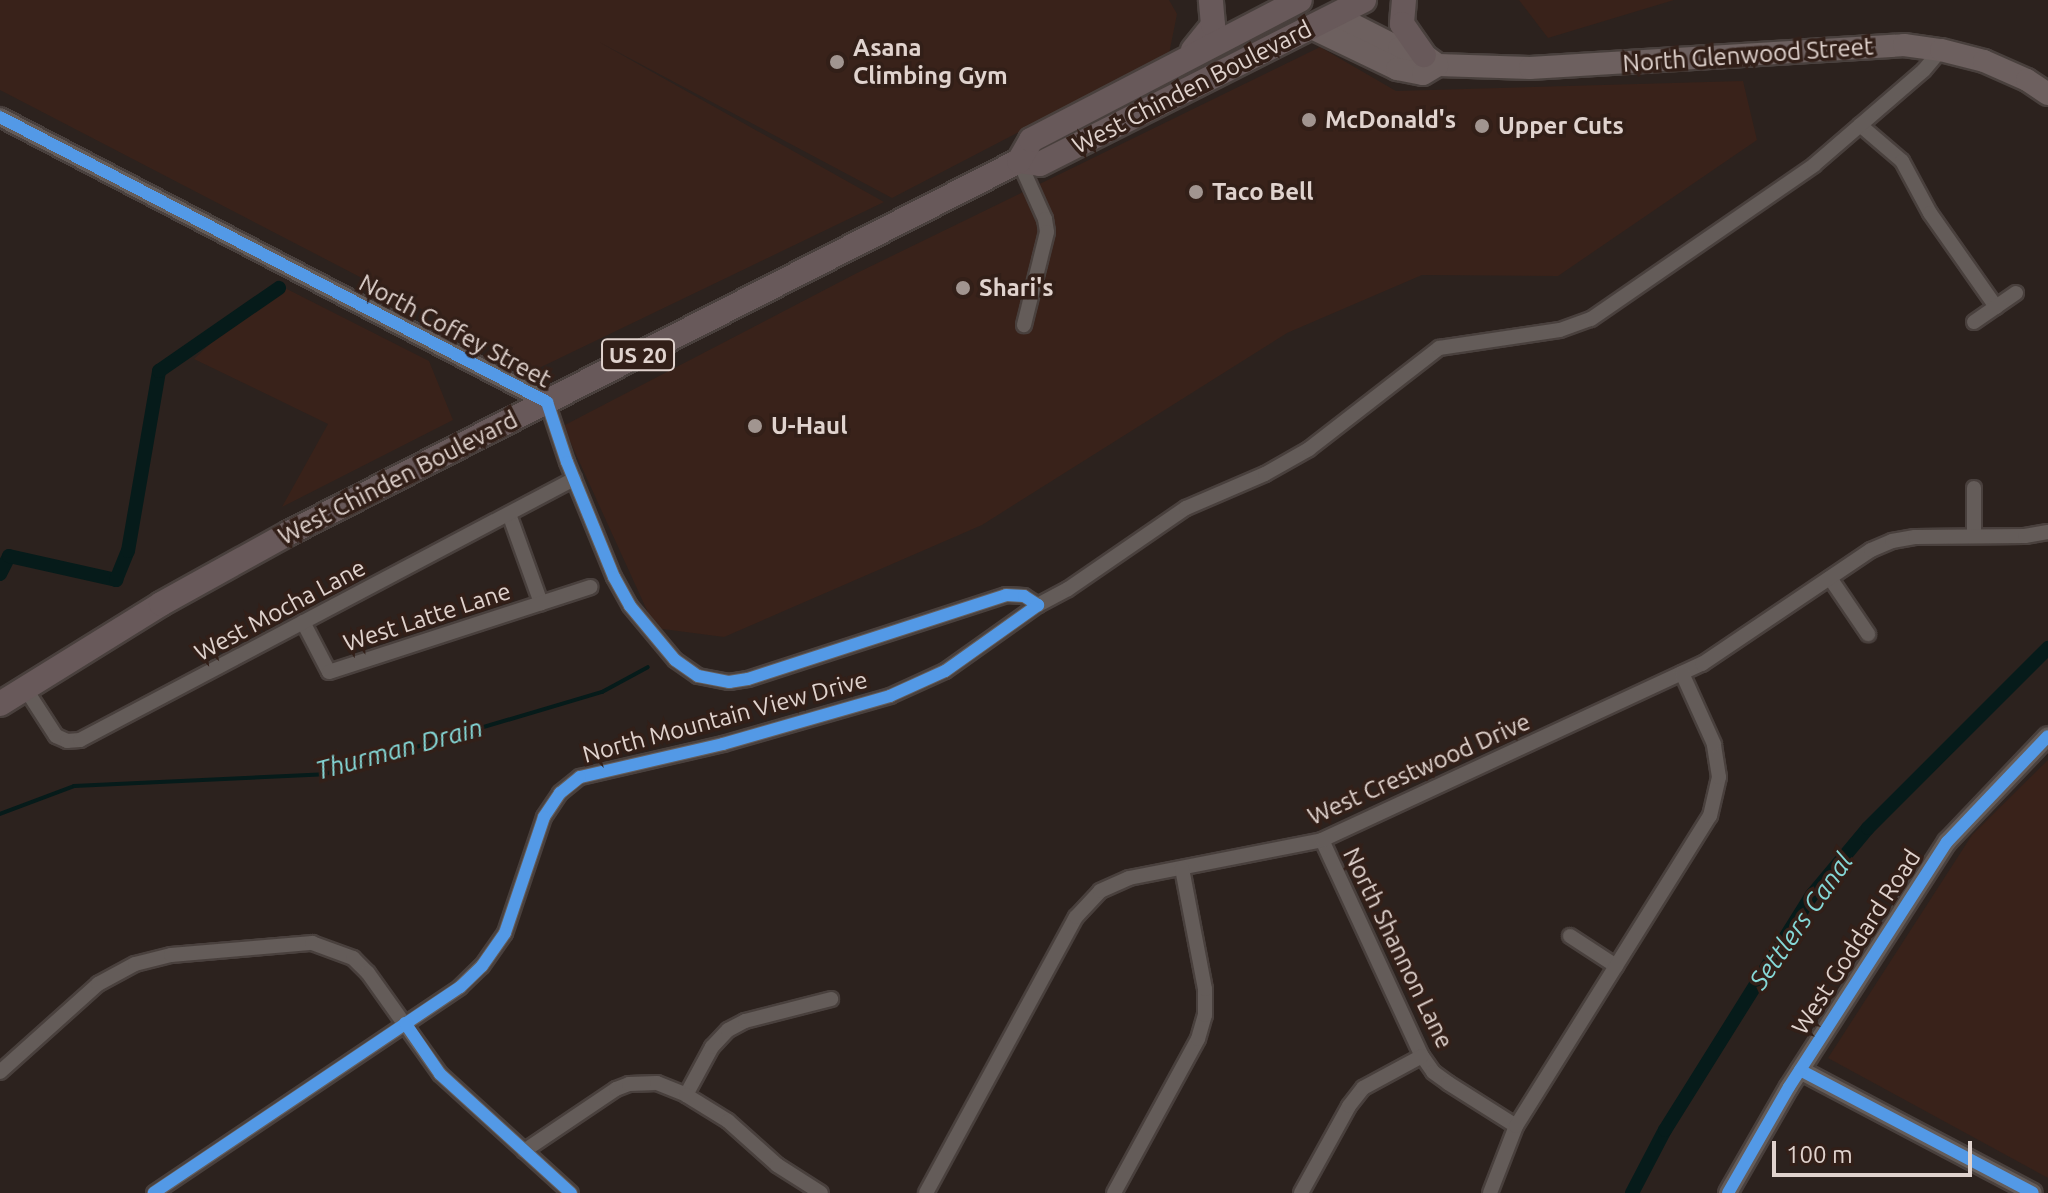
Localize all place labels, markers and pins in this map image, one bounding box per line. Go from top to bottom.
place label: Asana Climbing Gym [853,34,1008,90]
marker: Asana Climbing Gym [828,53,846,71]
place label: McDonald's [1325,106,1456,134]
marker: McDonald's [1300,111,1318,129]
place label: Upper Cuts [1498,112,1624,140]
marker: Upper Cuts [1473,117,1491,135]
place label: Taco Bell [1212,178,1314,206]
marker: Taco Bell [1187,183,1205,201]
place label: Shari's [979,274,1053,302]
marker: Shari's [954,279,972,297]
place label: U-Haul [771,412,847,440]
marker: U-Haul [746,417,764,435]

